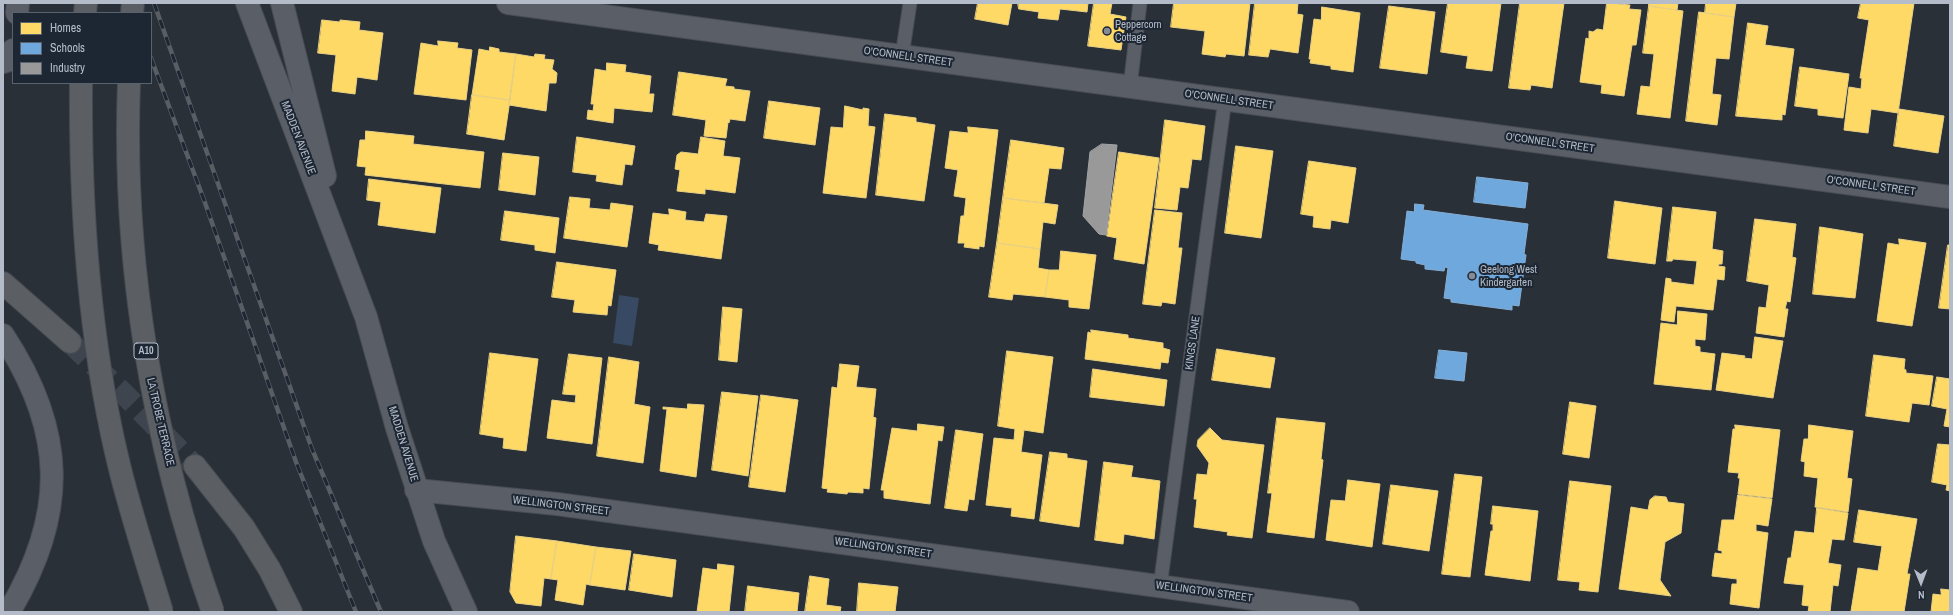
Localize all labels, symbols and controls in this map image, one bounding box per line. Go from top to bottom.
legend [12,12,152,84]
place label: Peppercorn Cottage [1115,18,1162,44]
text: Homes [50,20,81,36]
marker: Peppercorn Cottage [1102,26,1112,36]
text: Schools [50,40,85,56]
street label: O'CONNELL STREET [863,44,953,70]
text: Industry [50,60,85,76]
street label: O'CONNELL STREET [1184,87,1274,113]
street label: MADDEN AVENUE [278,99,318,177]
street label: O'CONNELL STREET [1505,130,1595,156]
street label: O'CONNELL STREET [1826,173,1916,199]
place label: Geelong West Kindergarten [1480,263,1537,289]
marker: Geelong West Kindergarten [1467,271,1477,281]
street label: KINGS LANE [1183,315,1203,371]
road number: A10 [134,343,158,359]
street label: LA TROBE TERRACE [143,377,177,467]
street label: MADDEN AVENUE [385,405,421,483]
street label: WELLINGTON STREET [512,494,610,518]
street label: WELLINGTON STREET [834,535,932,561]
north arrow [1901,563,1941,603]
street label: WELLINGTON STREET [1155,579,1253,605]
text: N [1918,588,1925,602]

